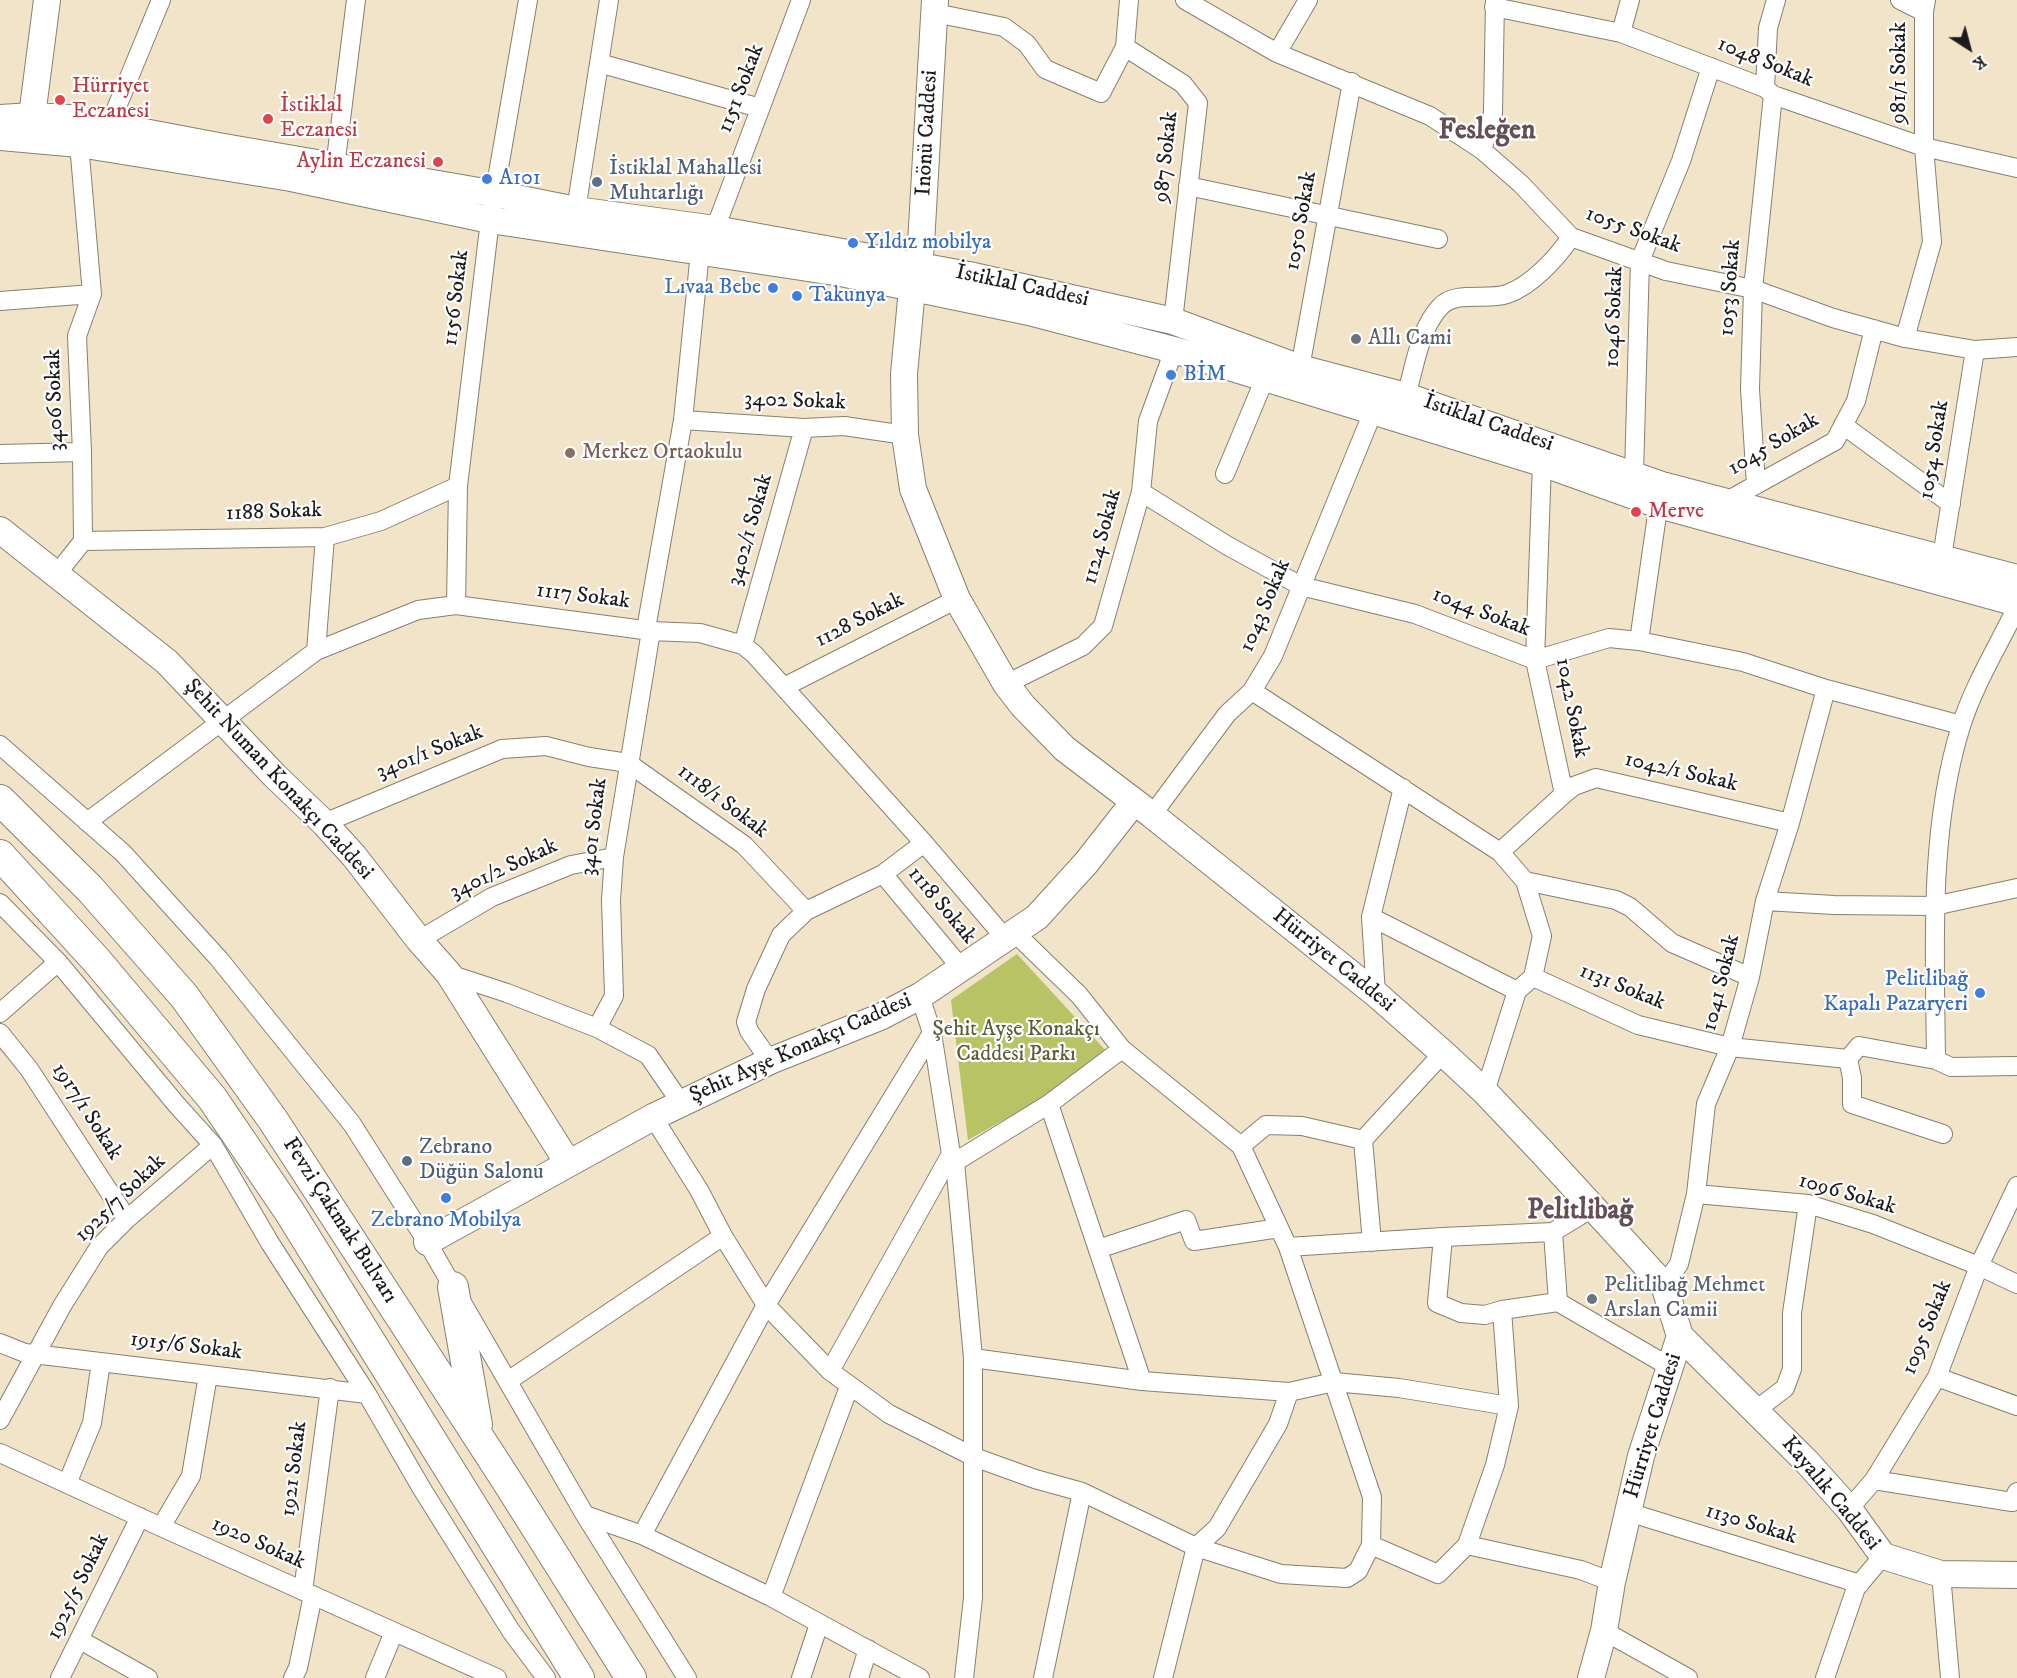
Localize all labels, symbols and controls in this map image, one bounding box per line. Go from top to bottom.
north arrow [1939,18,1999,78]
street label: 981/1 Sokak [1887,22,1913,124]
street label: 1048 Sokak [1713,32,1817,94]
street label: 1151 Sokak [713,41,771,137]
text: K [1969,51,1990,74]
street label: Inönü Caddesi [912,69,944,197]
place label: Hürriyet Eczanesi [72,74,149,125]
marker: Hürriyet Eczanesi [53,93,67,107]
place label: İstiklal Eczanesi [280,93,357,144]
street label: 987 Sokak [1149,110,1185,204]
marker: İstiklal Eczanesi [261,112,275,126]
district label: Fesleğen [1438,115,1536,149]
place label: Aylin Eczanesi [296,149,426,175]
marker: Aylin Eczanesi [431,155,445,169]
place label: İstiklal Mahallesi Muhtarlığı [609,156,762,208]
place label: A101 [499,166,541,192]
street label: 1050 Sokak [1280,169,1324,273]
marker: A101 [480,172,494,186]
marker: İstiklal Mahallesi Muhtarlığı [590,175,604,189]
street label: 1055 Sokak [1582,202,1684,260]
place label: Yıldız mobilya [865,230,991,256]
marker: Yıldız mobilya [846,236,860,250]
street label: 1053 Sokak [1714,239,1748,337]
street label: 1156 Sokak [438,249,476,347]
street label: İstiklal Caddesi [953,260,1091,314]
street label: 1046 Sokak [1600,266,1630,368]
place label: Lıvaa Bebe [664,275,761,301]
marker: Lıvaa Bebe [766,281,780,295]
place label: Takunya [809,283,886,309]
marker: Takunya [790,289,804,303]
place label: Allı Cami [1368,326,1452,352]
marker: Allı Cami [1349,332,1363,346]
street label: 3406 Sokak [41,348,71,452]
place label: BİM [1183,362,1226,388]
marker: BİM [1164,368,1178,382]
street label: 3402 Sokak [744,387,846,417]
street label: İstiklal Caddesi [1420,389,1556,459]
street label: 1054 Sokak [1914,398,1956,502]
street label: 1045 Sokak [1724,408,1824,482]
place label: Merkez Ortaokulu [582,440,742,466]
marker: Merkez Ortaokulu [563,446,577,460]
street label: 3402/1 Sokak [722,471,780,589]
street label: 1124 Sokak [1078,486,1128,588]
street label: 1188 Sokak [225,498,323,528]
place label: Merve [1648,499,1704,525]
marker: Merve [1629,505,1643,519]
street label: 1043 Sokak [1235,555,1297,657]
street label: 1117 Sokak [535,578,631,616]
street label: 1044 Sokak [1428,582,1534,644]
street label: 1128 Sokak [811,587,909,655]
street label: 1042 Sokak [1548,656,1594,760]
street label: Şehit Numan Konakçı Caddesi [178,674,378,886]
street label: 3401/1 Sokak [373,720,487,786]
street label: 1042/1 Sokak [1622,747,1740,799]
street label: 1118/1 Sokak [671,759,773,845]
street label: 3401 Sokak [576,776,614,878]
street label: 3401/2 Sokak [446,834,562,906]
street label: 1118 Sokak [901,862,981,950]
street label: Hürriyet Caddesi [1266,903,1400,1019]
street label: 1041 Sokak [1697,932,1747,1034]
street label: 1131 Sokak [1575,959,1669,1017]
place label: Pelitlibağ Kapalı Pazaryeri [1823,967,1968,1018]
marker: Pelitlibağ Kapalı Pazaryeri [1973,986,1987,1000]
street label: Şehit Ayşe Konakçı Caddesi [686,988,916,1110]
park label: Şehit Ayşe Konakçı Caddesi Parkı [932,1017,1100,1068]
street label: 1917/1 Sokak [45,1058,127,1166]
street label: Fevzi Çakmak Bulvarı [276,1133,402,1309]
place label: Zebrano Düğün Salonu [419,1135,544,1186]
street label: 1925/7 Sokak [70,1149,172,1249]
marker: Zebrano Düğün Salonu [400,1154,414,1168]
street label: 1096 Sokak [1795,1168,1899,1222]
marker: Zebrano Mobilya [439,1191,453,1205]
district label: Pelitlibağ [1527,1195,1633,1229]
place label: Zebrano Mobilya [371,1208,521,1234]
place label: Pelitlibağ Mehmet Arslan Camii [1604,1273,1765,1324]
street label: 1095 Sokak [1897,1277,1959,1379]
marker: Pelitlibağ Mehmet Arslan Camii [1585,1292,1599,1306]
street label: 1915/6 Sokak [128,1327,244,1367]
street label: Hürriyet Caddesi [1619,1350,1689,1502]
street label: 1921 Sokak [276,1420,314,1518]
street label: Kayalık Caddesi [1775,1432,1885,1556]
street label: 1130 Sokak [1702,1499,1800,1551]
street label: 1920 Sokak [207,1512,309,1576]
street label: 1925/5 Sokak [42,1529,116,1645]

